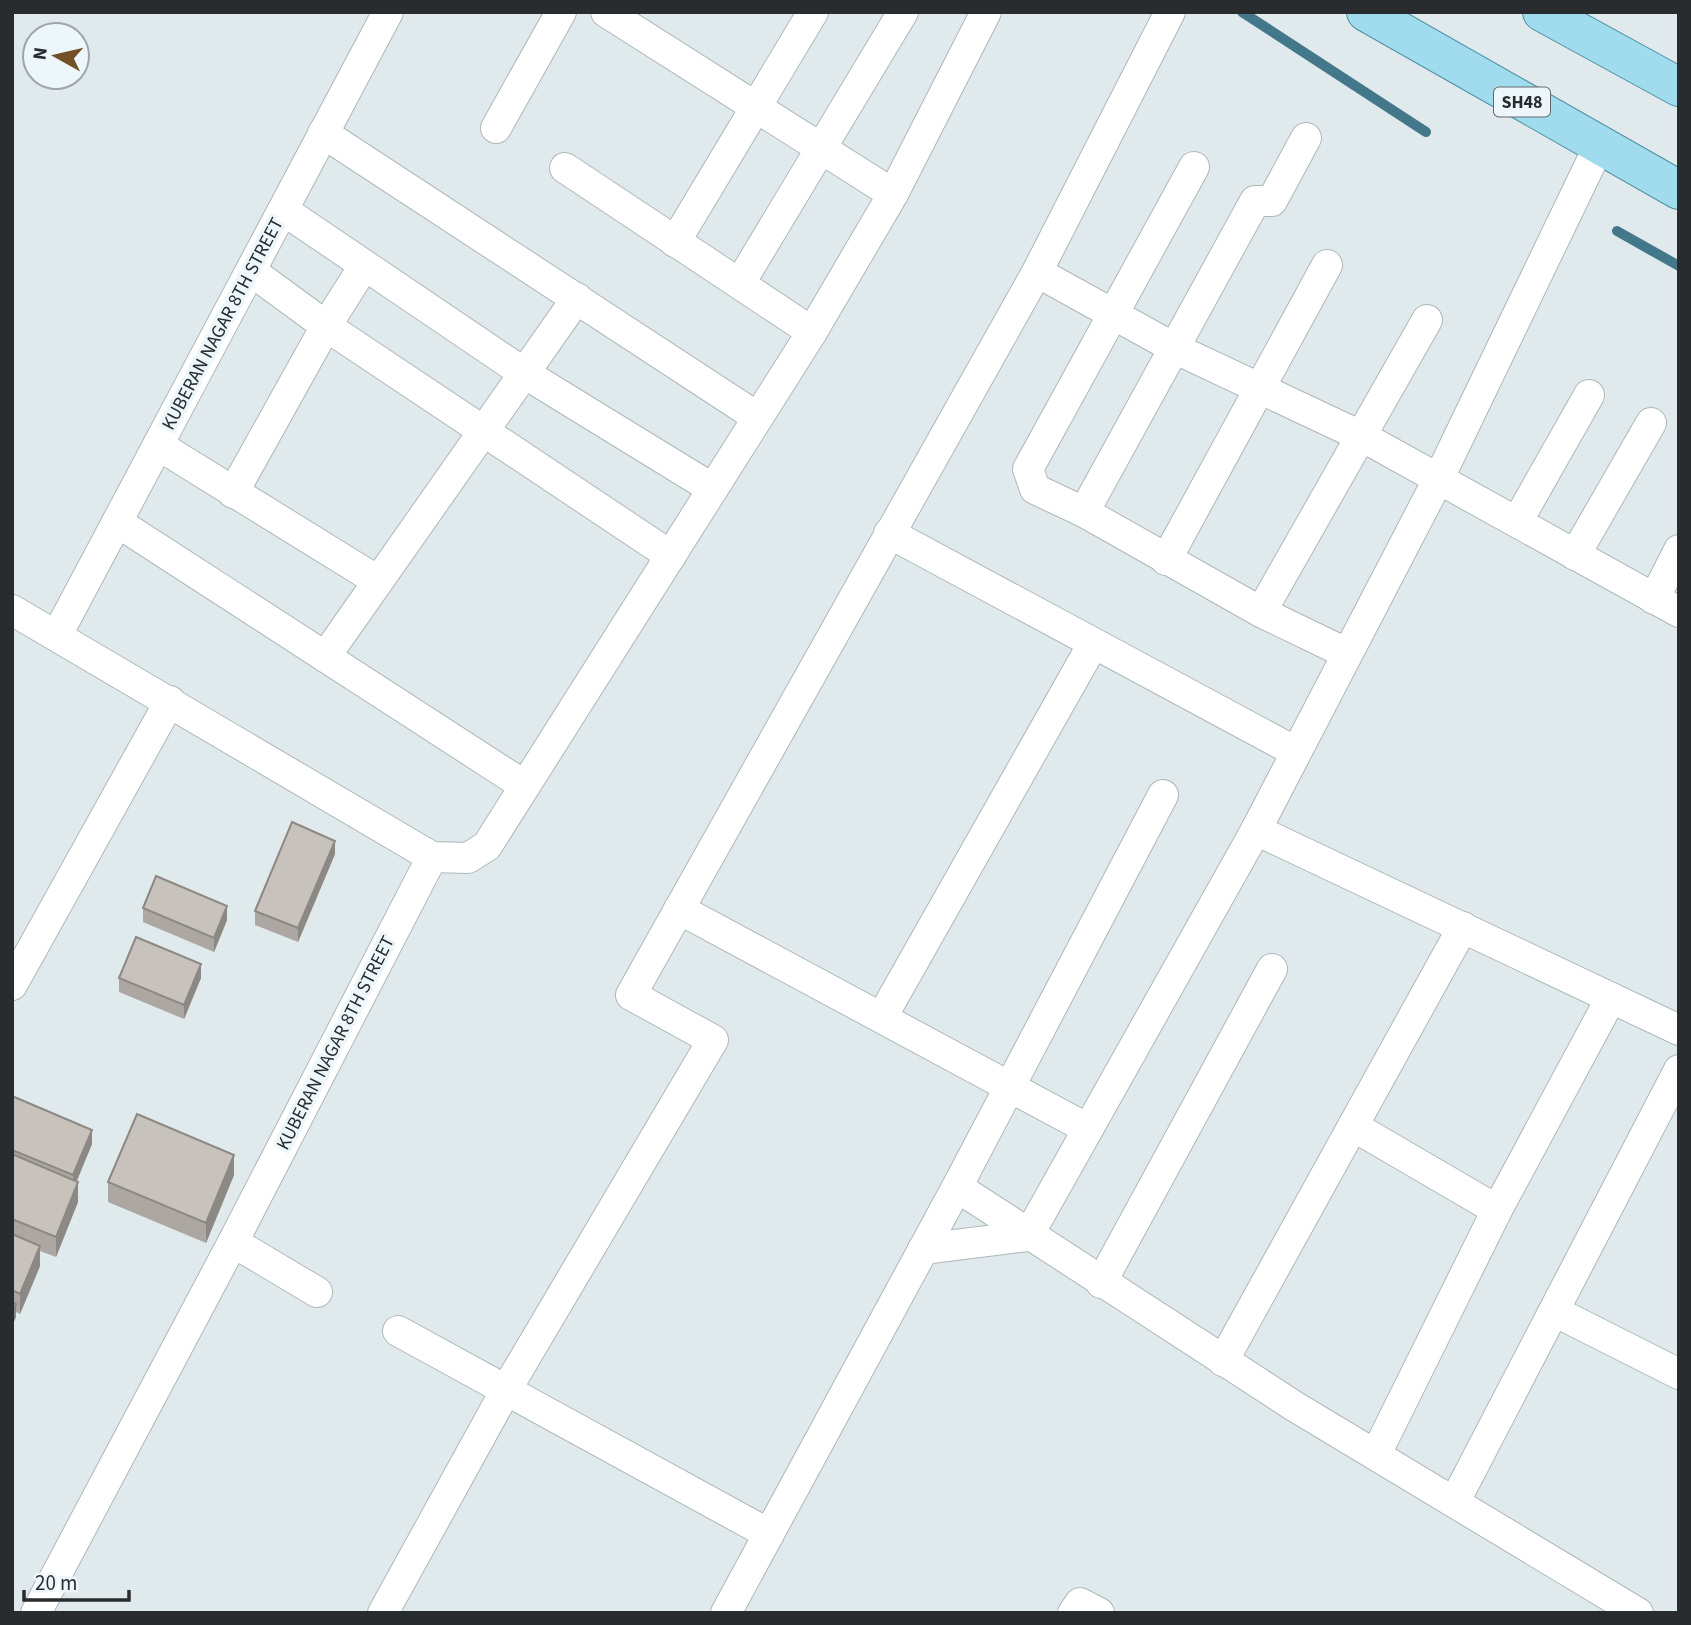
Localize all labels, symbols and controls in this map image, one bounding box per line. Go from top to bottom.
north arrow [21,21,91,91]
text: N [26,46,55,62]
road number: SH48 [1494,88,1550,116]
street label: KUBERAN NAGAR 8TH STREET [155,213,291,435]
street label: KUBERAN NAGAR 8TH STREET [270,931,402,1155]
scale bar [24,1558,130,1602]
text: 20 m [35,1568,77,1598]

